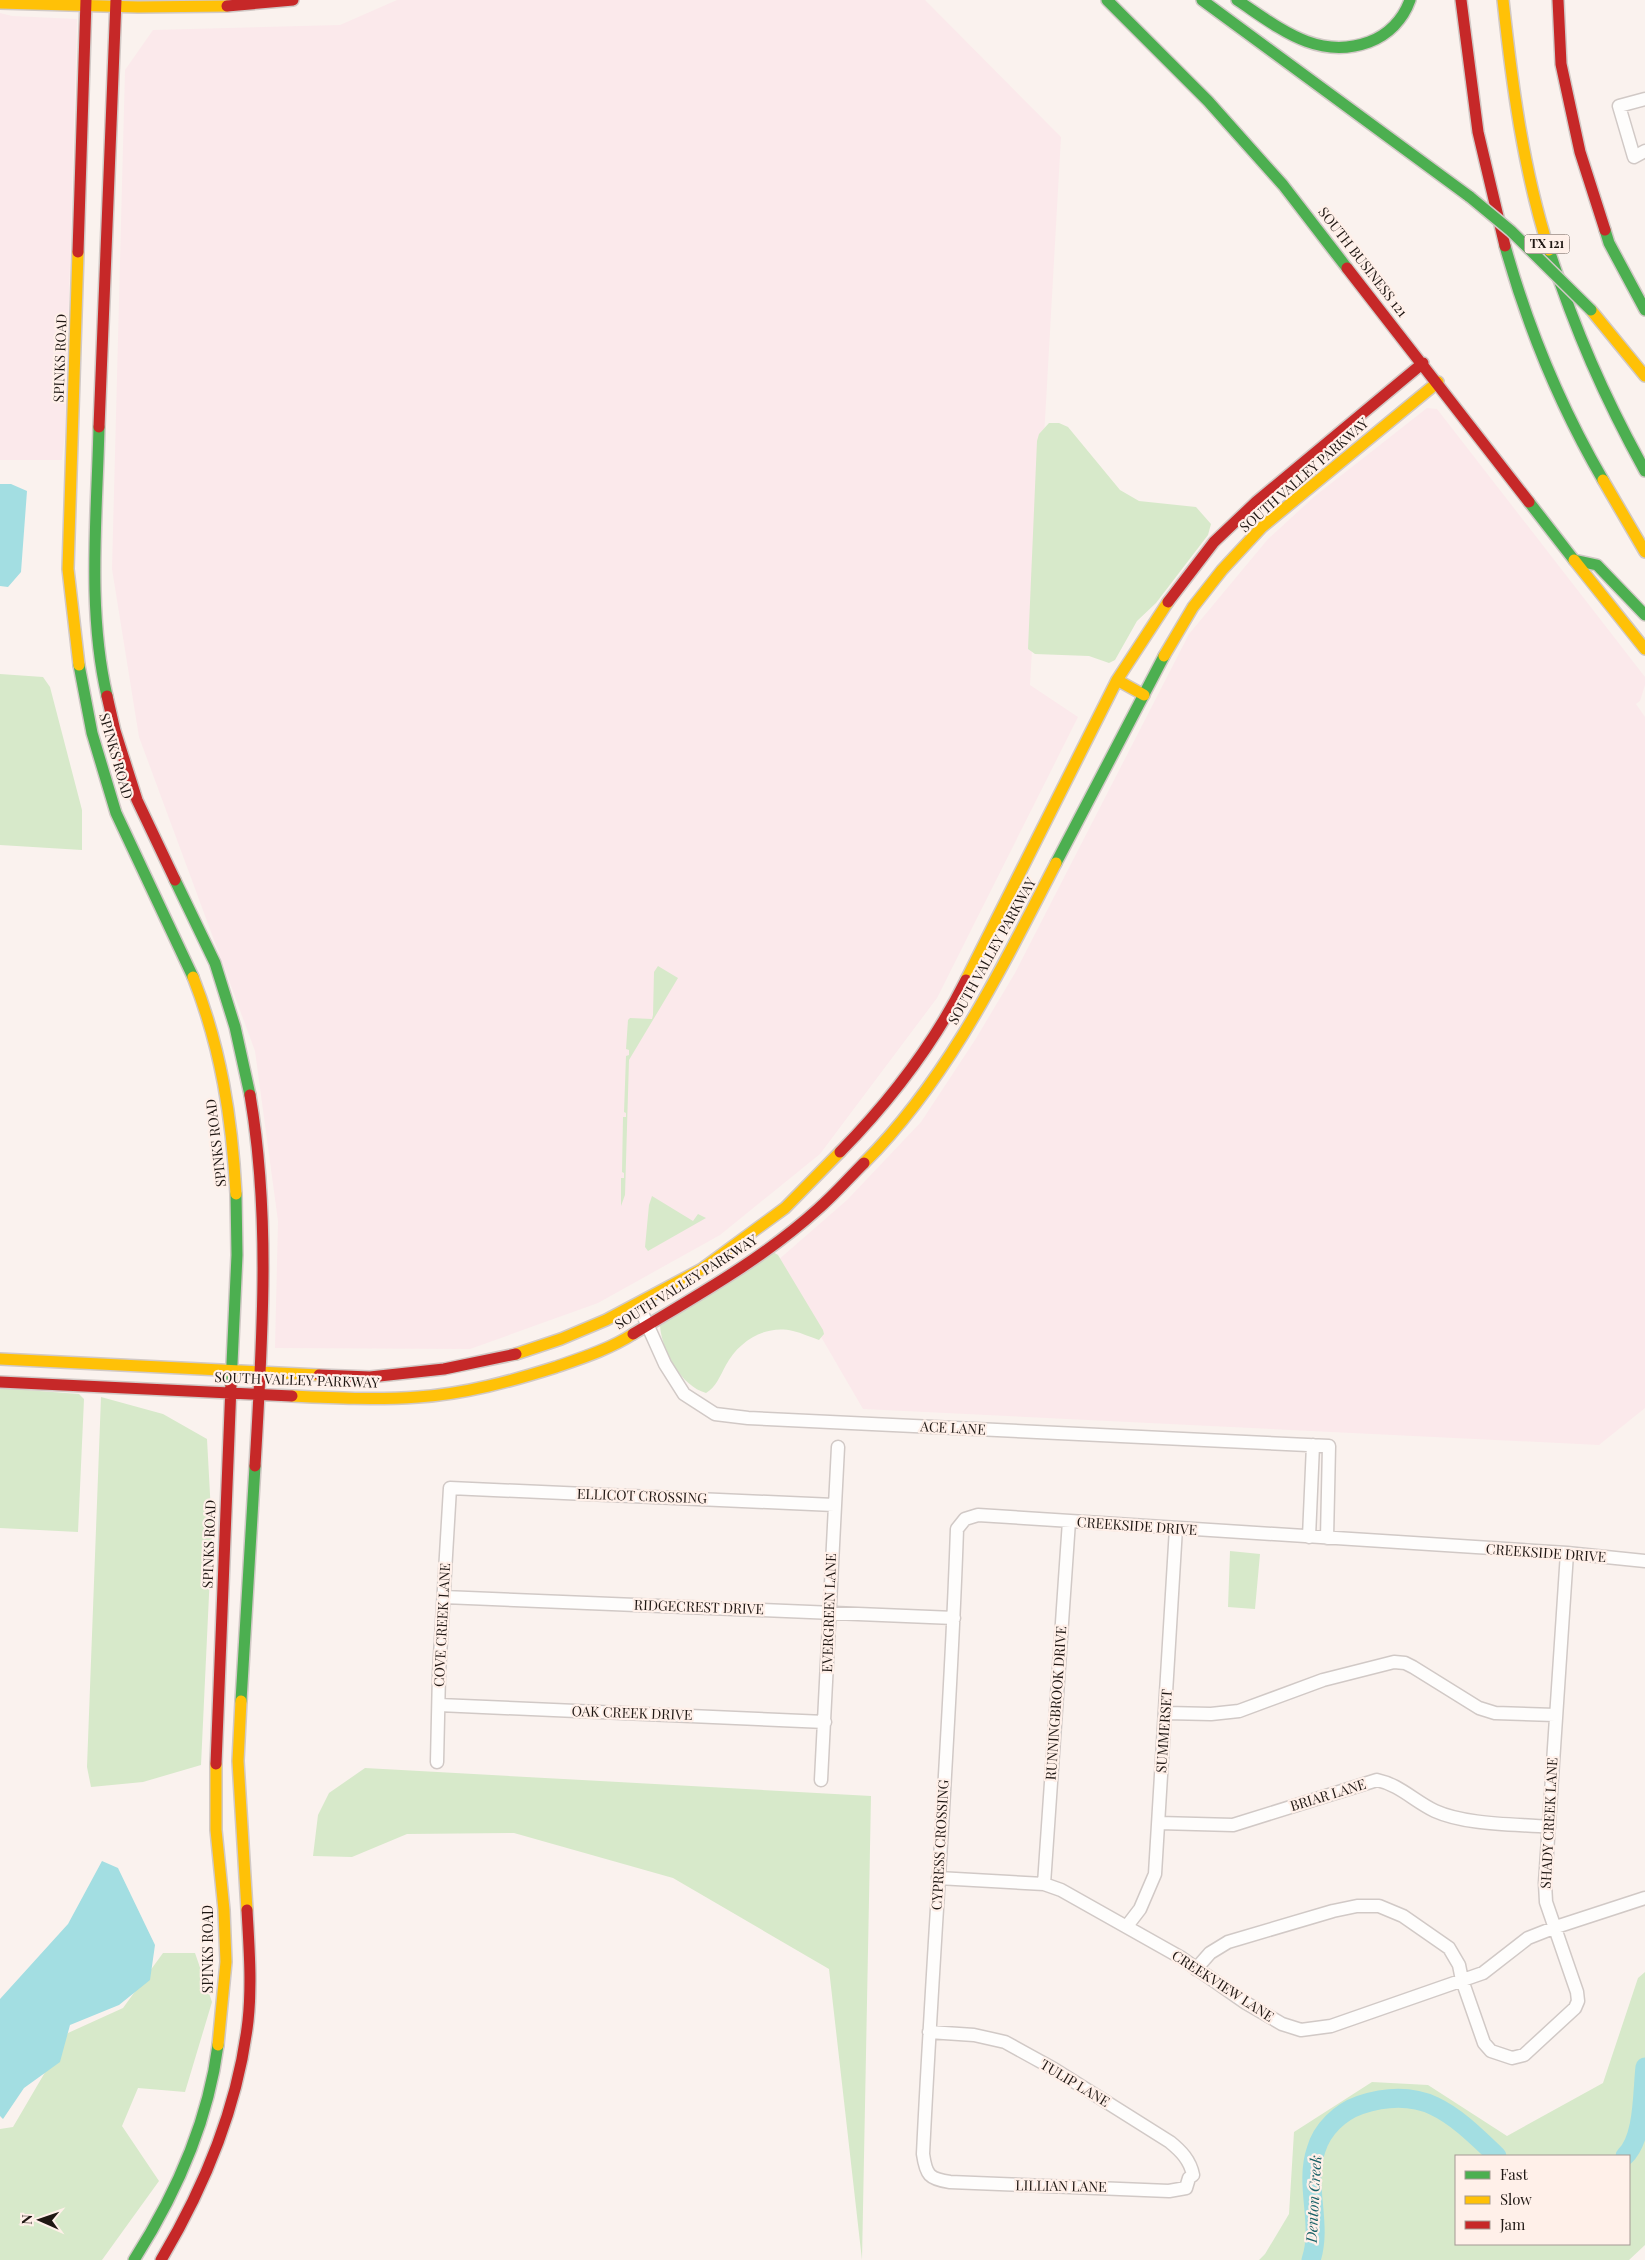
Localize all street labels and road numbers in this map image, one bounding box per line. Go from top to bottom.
street label: SOUTH BUSINESS 121 [1314,203,1412,321]
road number: TX 121 [1524,234,1570,253]
street label: SPINKS ROAD [48,313,71,403]
street label: SOUTH VALLEY PARKWAY [1235,413,1373,536]
street label: SPINKS ROAD [95,711,138,801]
street label: SOUTH VALLEY PARKWAY [943,873,1040,1028]
street label: SPINKS ROAD [201,1098,230,1188]
street label: SOUTH VALLEY PARKWAY [611,1229,761,1333]
street label: SOUTH VALLEY PARKWAY [214,1367,381,1392]
street label: ACE LANE [919,1416,986,1439]
street label: ELLICOT CROSSING [577,1484,707,1507]
street label: SPINKS ROAD [197,1499,220,1589]
street label: CREEKSIDE DRIVE [1076,1512,1198,1539]
street label: CREEKSIDE DRIVE [1485,1539,1607,1566]
street label: EVERGREEN LANE [817,1553,840,1673]
street label: COVE CREEK LANE [429,1562,454,1688]
street label: RIDGECREST DRIVE [634,1595,764,1618]
street label: RUNNINGBROOK DRIVE [1041,1625,1070,1781]
street label: SUMMERSET [1151,1688,1176,1773]
street label: OAK CREEK DRIVE [571,1701,693,1724]
street label: SHADY CREEK LANE [1536,1757,1561,1889]
street label: BRIAR LANE [1288,1774,1368,1815]
street label: CYPRESS CROSSING [927,1779,952,1911]
street label: SPINKS ROAD [198,1905,217,1993]
street label: CREEKVIEW LANE [1169,1946,1278,2026]
street label: TULIP LANE [1037,2054,1113,2111]
street label: LILLIAN LANE [1015,2175,1107,2196]

